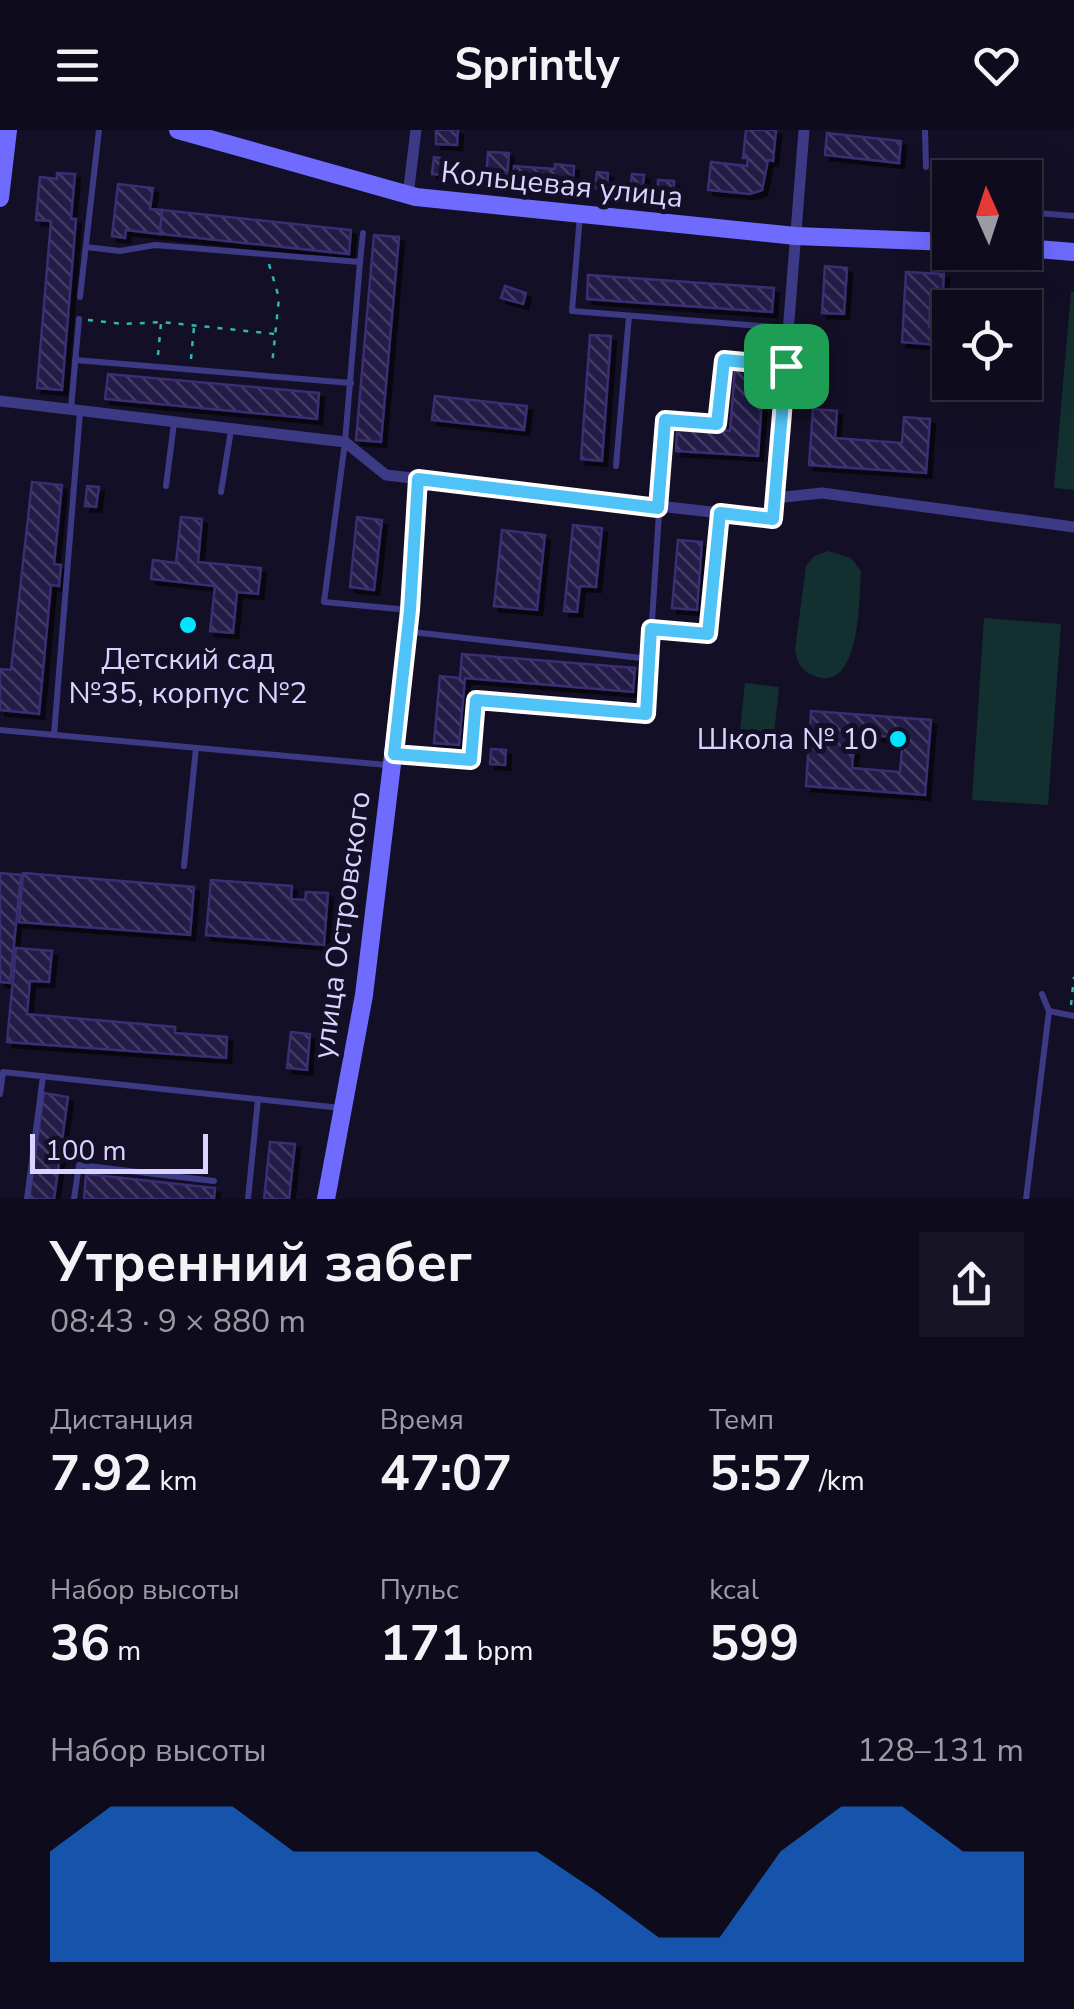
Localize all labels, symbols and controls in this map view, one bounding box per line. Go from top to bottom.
text: Sprintly [454,35,620,96]
icon: menu [50,38,105,93]
icon: heart [969,38,1024,93]
street label: Кольцевая улица [439,152,685,218]
north arrow [932,160,1042,270]
map controls [932,160,1042,400]
button: locate [932,290,1042,400]
pin [744,324,829,409]
icon: arrive [759,339,814,394]
marker: Детский сад №35, корпус №2 [177,614,199,636]
place label: Детский сад №35, корпус №2 [69,639,307,714]
place label: Школа № 10 [697,719,878,760]
marker: Школа № 10 [887,728,909,750]
street label: улица Островского [303,788,381,1062]
scale bar [30,1129,208,1174]
text: 100 m [45,1132,127,1170]
text: Утренний забег [50,1225,472,1300]
button: share [919,1232,1024,1337]
text: 08:43 · 9 × 880 m [50,1300,306,1343]
text: Дистанция [50,1401,194,1439]
text: Время [380,1401,464,1439]
text: Темп [709,1401,774,1439]
text: 7.92 [50,1439,152,1508]
text: 47:07 [380,1439,512,1508]
text: 5:57 [709,1439,812,1508]
text: km [152,1462,198,1500]
text: /km [812,1462,865,1500]
text: Набор высоты [50,1571,240,1609]
text: Пульс [380,1571,459,1609]
text: kcal [709,1571,759,1609]
text: 36 [50,1609,110,1678]
text: 171 [380,1609,470,1678]
text: 599 [709,1609,799,1678]
text: m [110,1632,141,1670]
text: bpm [470,1632,533,1670]
text: Набор высоты [50,1729,267,1772]
text: 128–131 m [857,1729,1024,1772]

